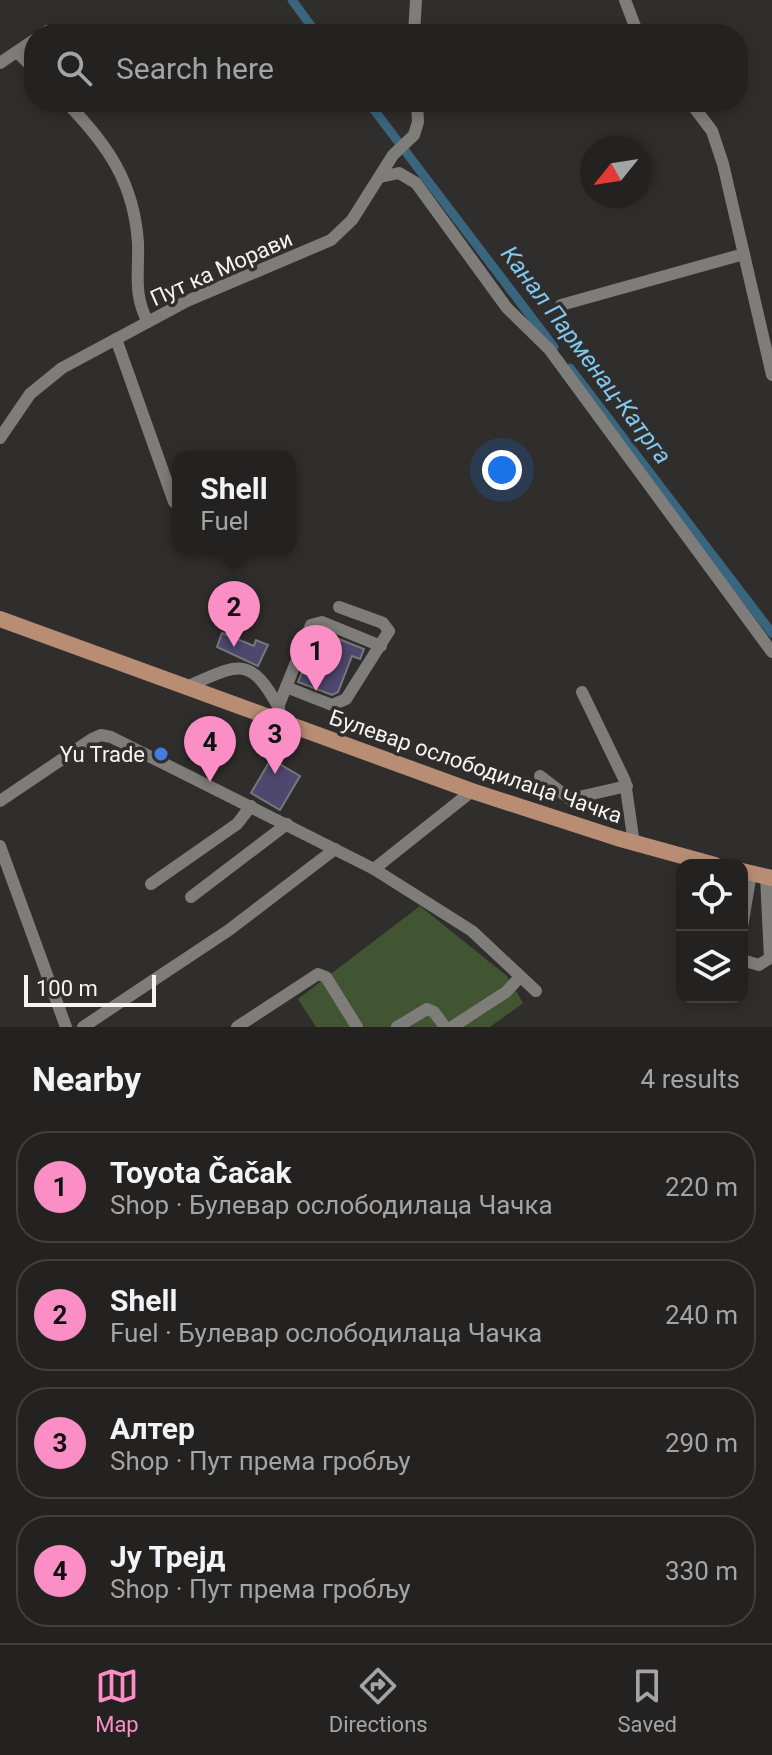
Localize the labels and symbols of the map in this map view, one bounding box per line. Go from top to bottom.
north arrow [580,136,652,208]
street label: Пут ка Морави [146,226,296,311]
water label: Канал Парменац-Катрга [495,241,677,469]
your location [482,450,522,490]
pin: 2 [208,581,260,647]
pin: 1 [290,625,342,691]
street label: Булевар ослободилаца Чачка [326,705,625,828]
pin: 3 [249,708,301,774]
pin: 4 [184,716,236,782]
place label: Yu Trade [60,742,145,767]
marker: Yu Trade [152,745,170,763]
scale bar [24,971,156,1007]

